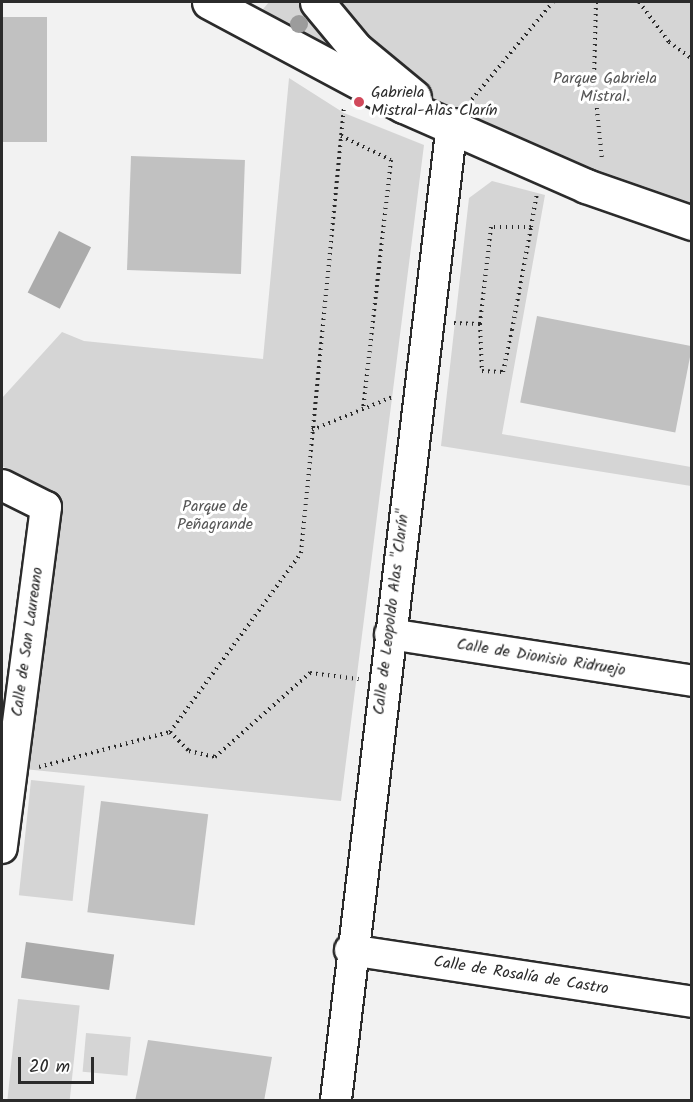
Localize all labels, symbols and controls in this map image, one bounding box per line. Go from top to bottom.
park label: Parque Gabriela Mistral. [553,69,657,107]
place label: Gabriela Mistral-Alas Clarín [371,83,498,121]
marker: Gabriela Mistral-Alas Clarín [352,95,366,109]
park label: Parque de Peñagrande [177,497,253,535]
street label: Calle de Leopoldo Alas "Clarín" [370,508,414,716]
street label: Calle de San Laureano [8,566,48,718]
street label: Calle de Dionisio Ridruejo [455,635,627,681]
street label: Calle de Rosalía de Castro [432,953,610,999]
scale bar [21,1045,98,1083]
text: 20 m [29,1053,70,1082]

